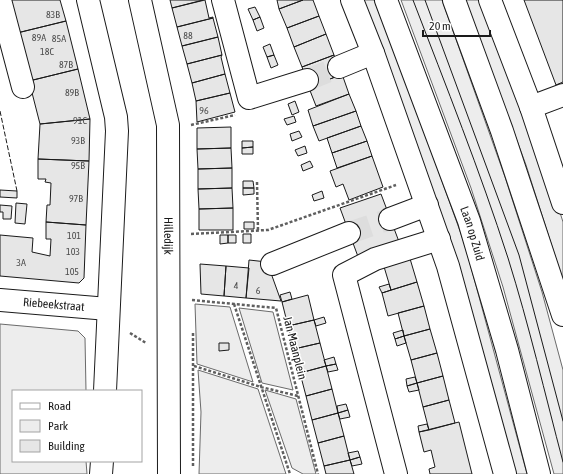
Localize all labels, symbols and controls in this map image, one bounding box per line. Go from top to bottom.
house number: 83B [46,9,60,20]
scale bar [423,12,490,38]
text: 20 m [429,19,451,33]
house number: 88 [183,30,193,41]
house number: 89A [32,32,46,43]
house number: 85A [52,33,66,44]
house number: 18C [40,46,54,57]
house number: 87B [59,59,73,70]
house number: 89B [65,87,79,98]
house number: 96 [199,105,209,116]
house number: 91C [73,115,87,126]
house number: 93B [71,135,85,146]
house number: 95B [71,160,85,171]
house number: 97B [69,193,83,204]
street label: Laan op Zuid [457,204,487,262]
street label: Hilledijk [161,217,175,256]
house number: 101 [67,230,81,241]
house number: 103 [66,246,80,257]
house number: 3A [16,257,26,268]
house number: 105 [65,266,79,277]
house number: 4 [234,280,239,291]
house number: 6 [256,285,261,296]
street label: Riebeekstraat [22,295,86,314]
street label: Jan Maanplein [280,315,310,381]
legend [12,390,142,462]
text: Road [48,399,71,413]
text: Park [48,419,69,433]
text: Building [48,439,86,453]

